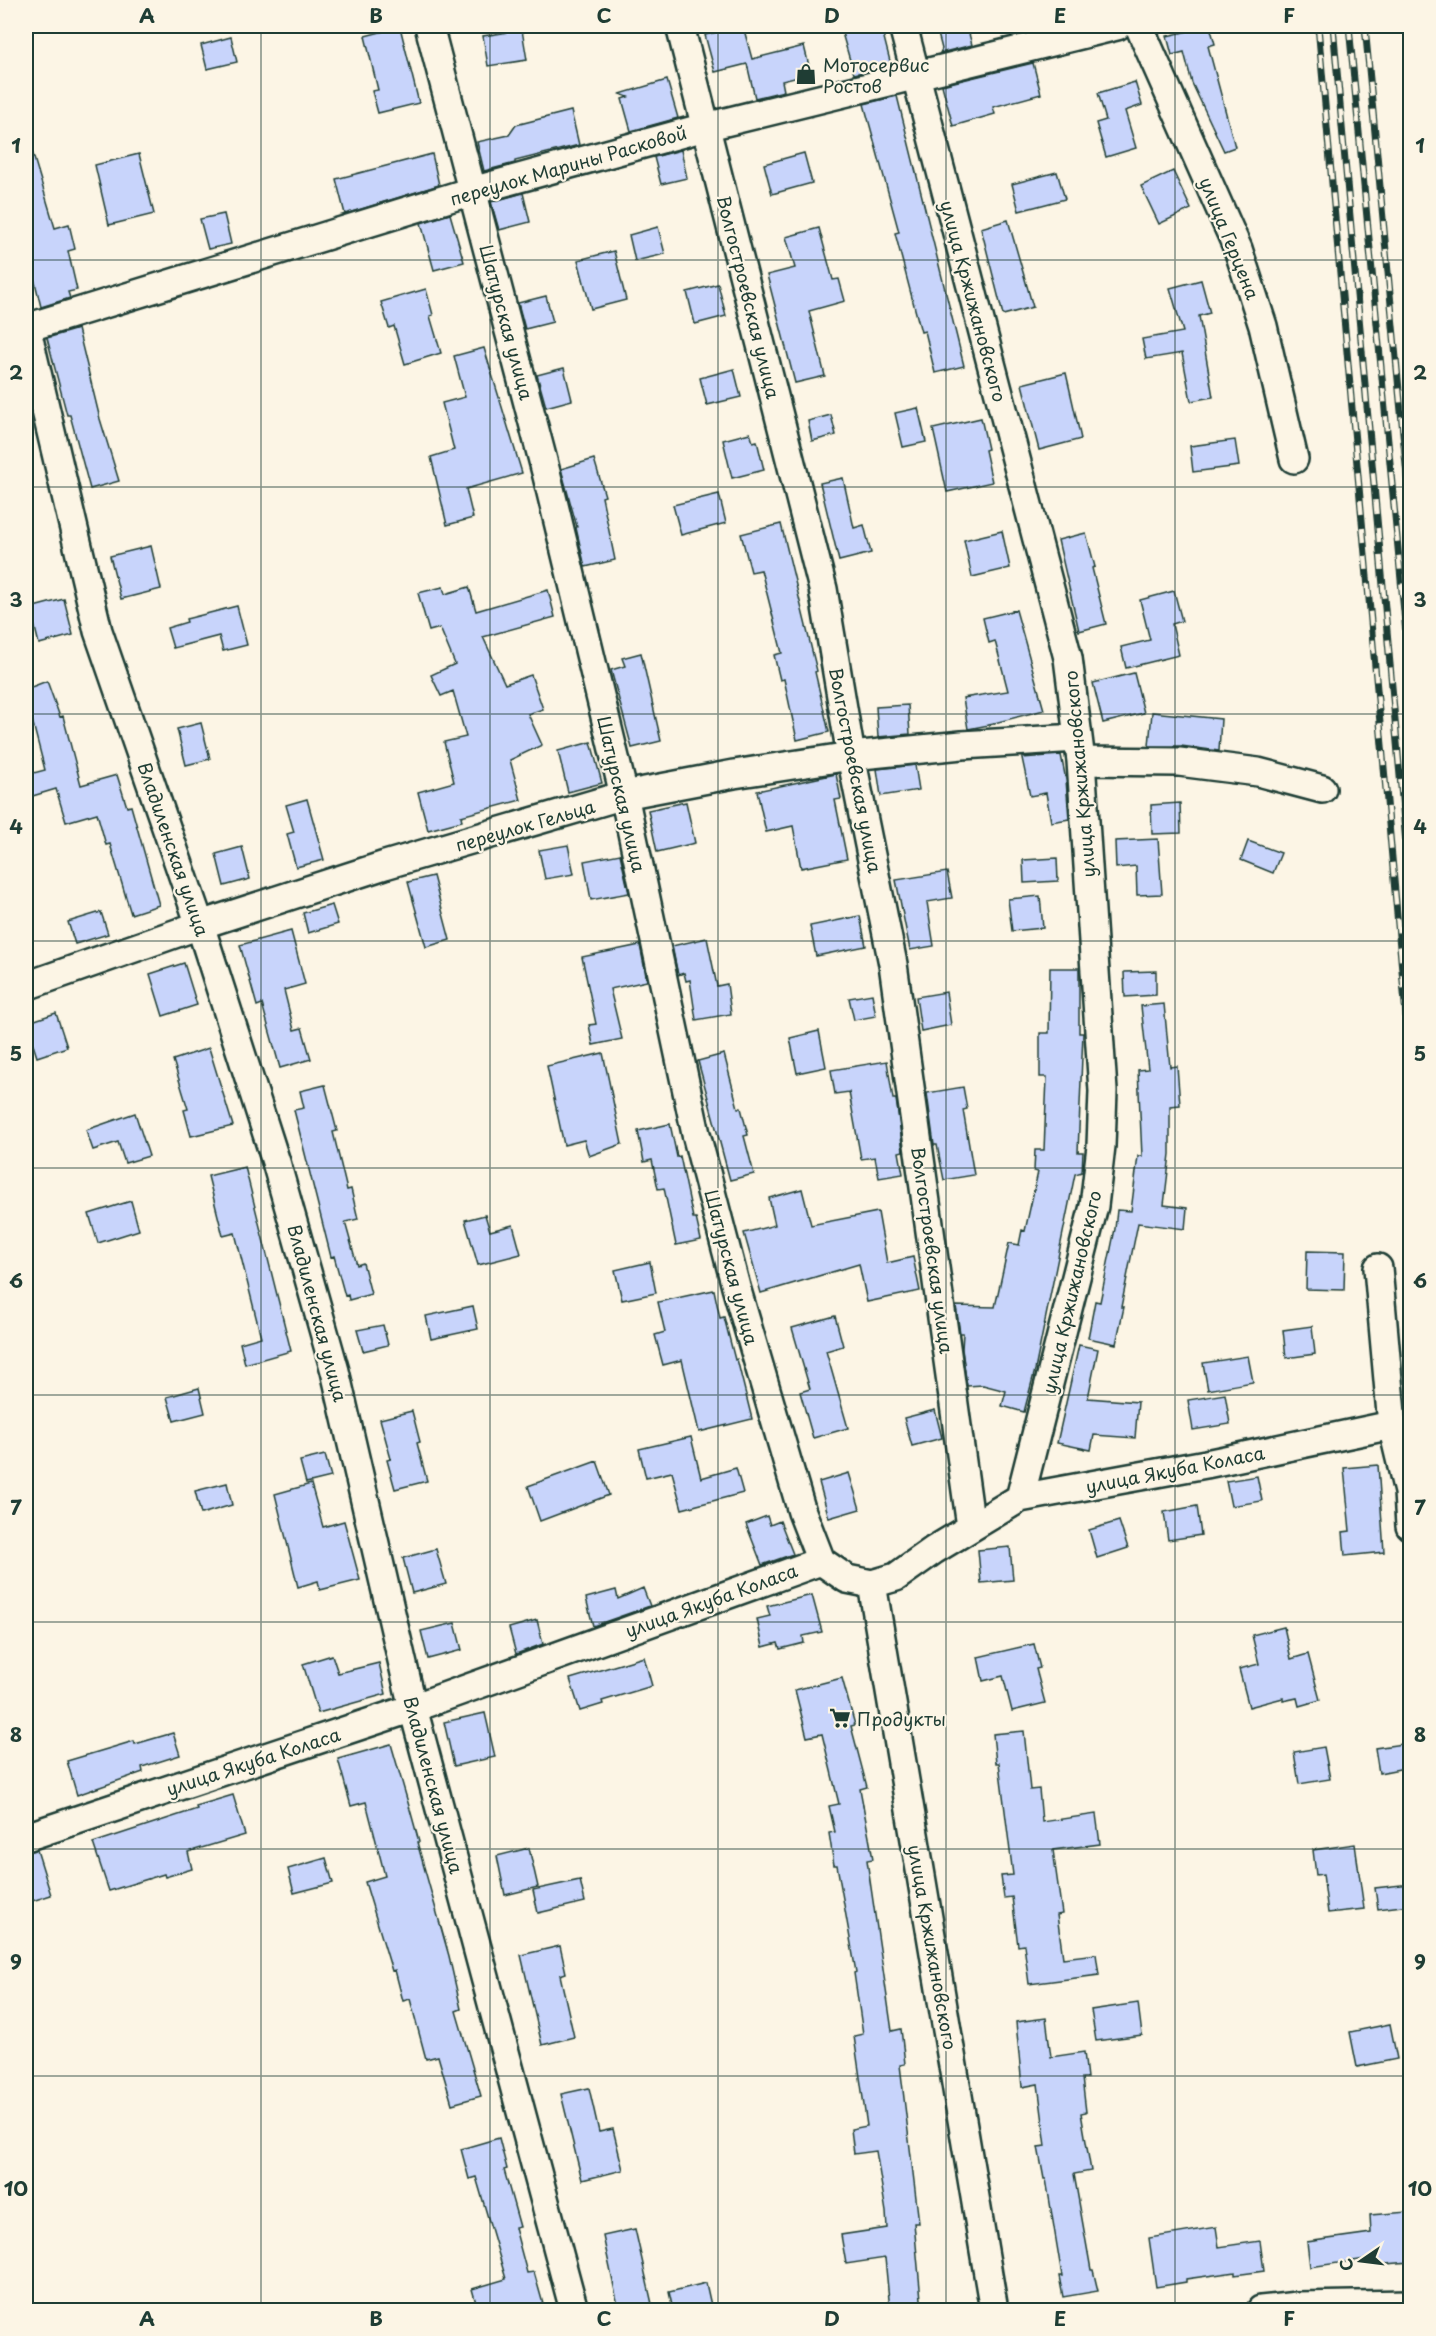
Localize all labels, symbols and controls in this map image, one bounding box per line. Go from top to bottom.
text: A [139,0,155,30]
text: B [369,0,383,30]
text: C [596,0,612,30]
text: D [824,0,840,30]
text: E [1054,0,1066,30]
text: F [1283,0,1295,30]
place label: Мотосервис Ростов [823,51,929,99]
shop icon: Мотосервис Ростов [794,62,818,86]
street label: переулок Марины Расковой [446,118,690,212]
text: 1 [11,130,21,160]
text: 1 [1415,130,1425,160]
street label: улица Герцена [1193,173,1267,304]
street label: Волгостроевская улица [711,192,788,402]
street label: улица Кржижановского [934,197,1014,405]
street label: Шатурская улица [473,241,541,403]
text: 2 [9,357,23,387]
text: 2 [1413,357,1427,387]
text: 3 [9,584,23,614]
text: 3 [1413,584,1427,614]
street label: Волгостроевская улица [823,665,889,876]
street label: улица Кржижановского [1056,669,1102,879]
street label: Шатурская улица [591,713,653,876]
street label: Владиленская улица [132,758,217,940]
street label: переулок Гельца [452,792,598,858]
text: 4 [9,811,23,841]
text: 4 [1413,811,1427,841]
text: 5 [10,1038,22,1068]
text: 5 [1414,1038,1426,1068]
street label: Волгостроевская улица [905,1145,961,1356]
street label: Шатурская улица [698,1186,766,1348]
street label: улица Кржижановского [1034,1188,1108,1396]
street label: Владиленская улица [281,1221,355,1405]
text: 6 [9,1265,23,1295]
text: 6 [1413,1265,1427,1295]
street label: улица Якуба Коласа [1083,1438,1267,1500]
text: 7 [10,1492,22,1522]
text: 7 [1414,1492,1426,1522]
street label: улица Якуба Коласа [621,1556,802,1644]
street label: Владиленская улица [397,1693,471,1877]
place label: Продукты [857,1705,946,1732]
supermarket icon: Продукты [828,1706,852,1730]
text: 8 [10,1719,22,1749]
text: 8 [1414,1719,1426,1749]
street label: улица Якуба Коласа [162,1720,344,1802]
street label: улица Кржижановского [902,1842,964,2052]
text: 9 [10,1946,22,1976]
text: 9 [1414,1946,1426,1976]
text: 10 [4,2173,28,2203]
text: 10 [1408,2173,1432,2203]
north arrow [1331,2231,1391,2291]
text: С [1332,2256,1359,2274]
text: A [139,2303,155,2333]
text: B [369,2303,383,2333]
text: C [596,2303,612,2333]
text: D [824,2303,840,2333]
text: E [1054,2303,1066,2333]
text: F [1283,2303,1295,2333]

